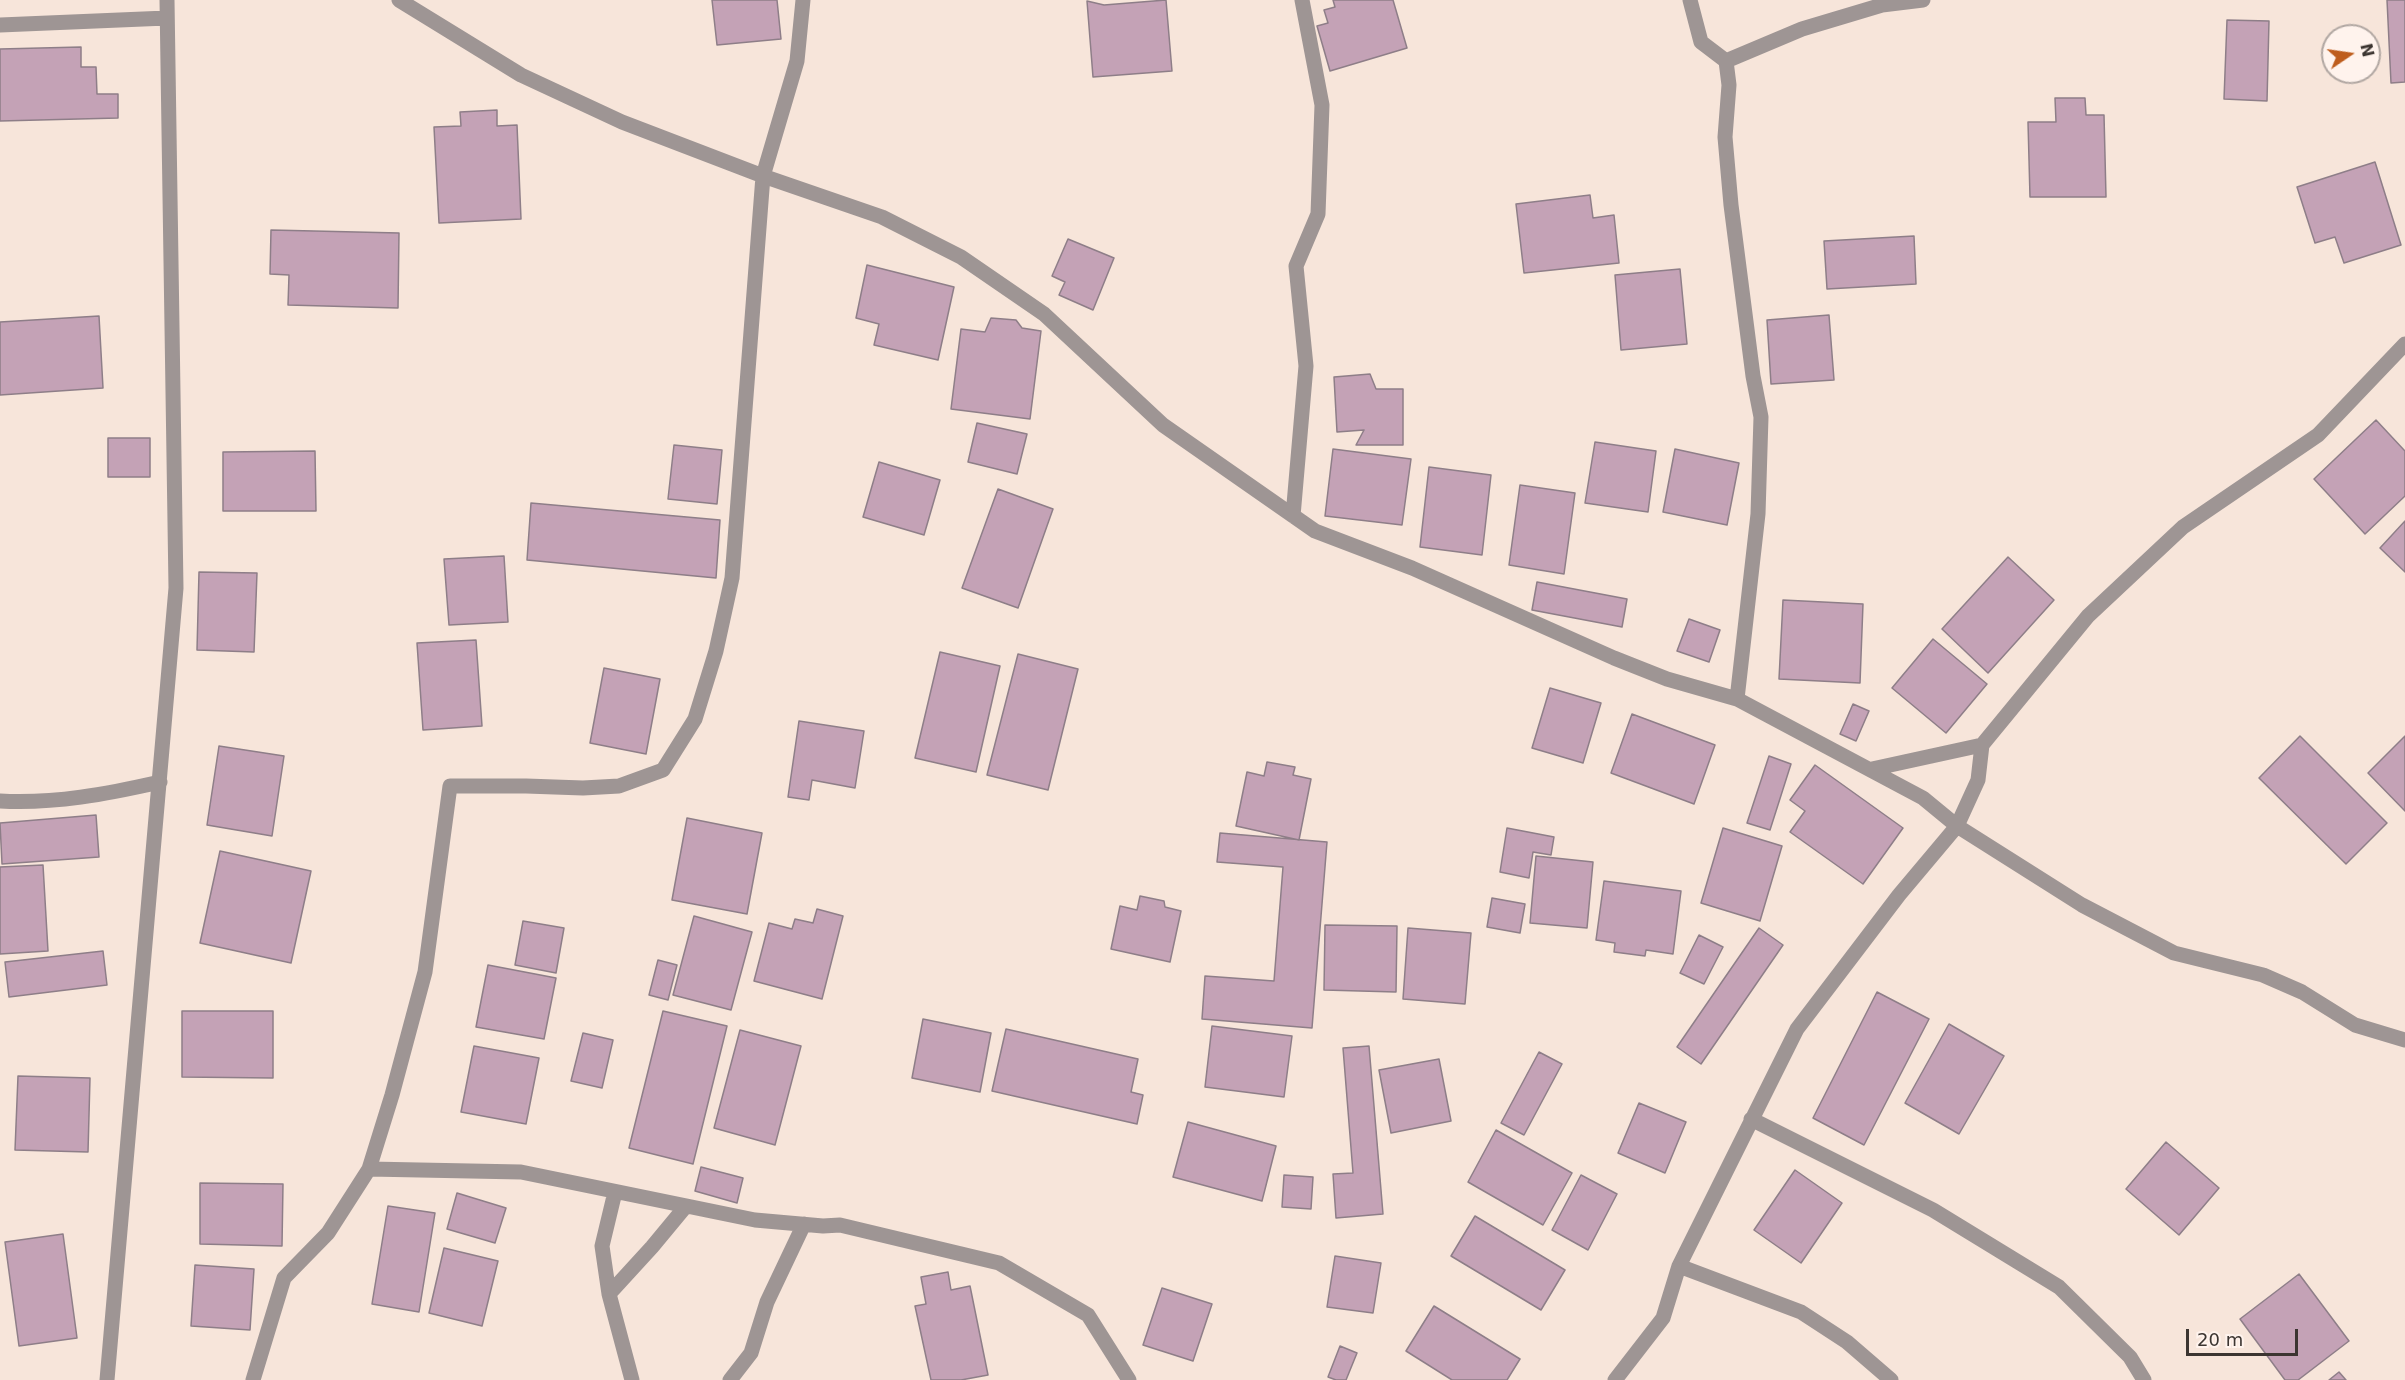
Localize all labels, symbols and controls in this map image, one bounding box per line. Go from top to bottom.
north arrow [2321,24,2381,84]
text: N [2356,42,2378,59]
scale bar [2189,1317,2302,1355]
text: 20 m [2197,1329,2243,1350]

